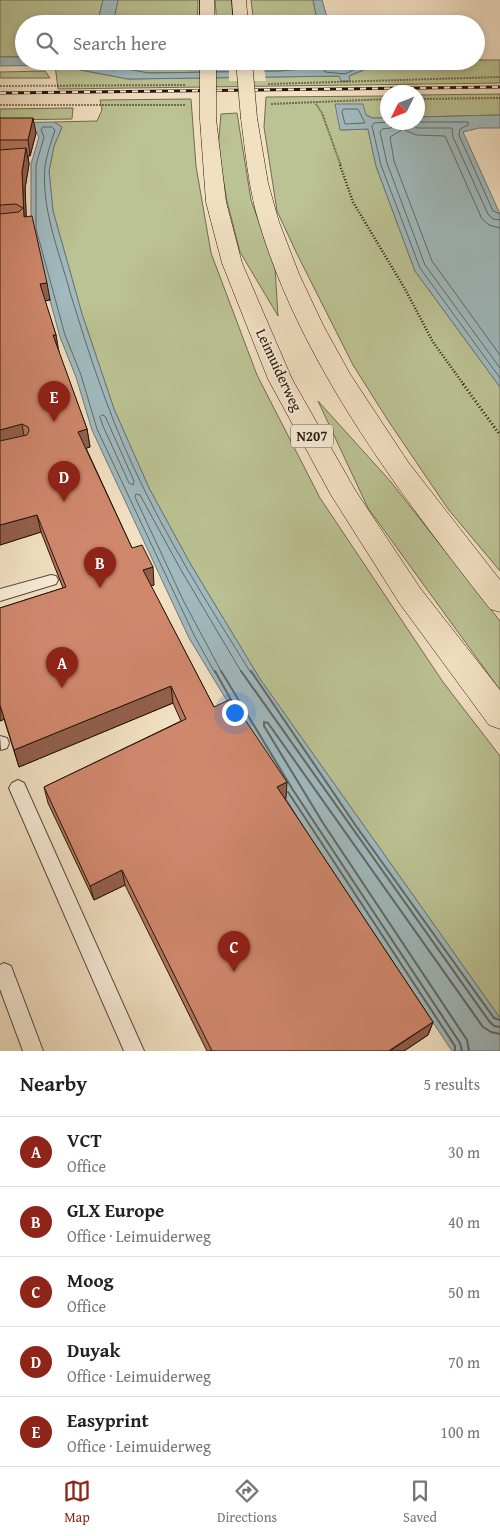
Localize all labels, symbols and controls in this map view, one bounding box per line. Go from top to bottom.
search box [15,15,485,70]
icon: search [33,29,61,57]
text: Search here [73,29,167,57]
north arrow [380,85,425,130]
street label: Leimuiderweg [251,325,308,415]
pin: E [38,381,70,422]
road number: N207 [291,424,333,448]
pin: D [48,461,80,502]
pin: B [84,547,116,588]
pin: A [46,647,78,688]
your location [222,700,248,726]
pin: C [218,931,250,972]
text: Nearby [20,1068,87,1099]
text: 5 results [423,1072,480,1096]
text: VCT [67,1126,102,1154]
text: A [31,1140,41,1164]
text: 30 m [448,1140,480,1164]
text: Office [67,1154,106,1178]
text: GLX Europe [67,1196,164,1224]
text: B [31,1210,41,1234]
text: 40 m [448,1210,480,1234]
text: Office · Leimuiderweg [67,1224,211,1248]
text: Moog [67,1266,114,1294]
text: C [31,1280,41,1304]
text: 50 m [448,1280,480,1304]
text: Office [67,1294,106,1318]
text: Duyak [67,1336,120,1364]
text: D [31,1350,41,1374]
text: 70 m [448,1350,480,1374]
text: Office · Leimuiderweg [67,1364,211,1388]
text: Easyprint [67,1406,149,1434]
text: E [32,1420,40,1444]
text: 100 m [440,1420,480,1444]
text: Office · Leimuiderweg [67,1434,211,1458]
tab: Map [63,1477,91,1527]
tab: Directions [217,1477,277,1527]
tab: Saved [403,1477,437,1527]

